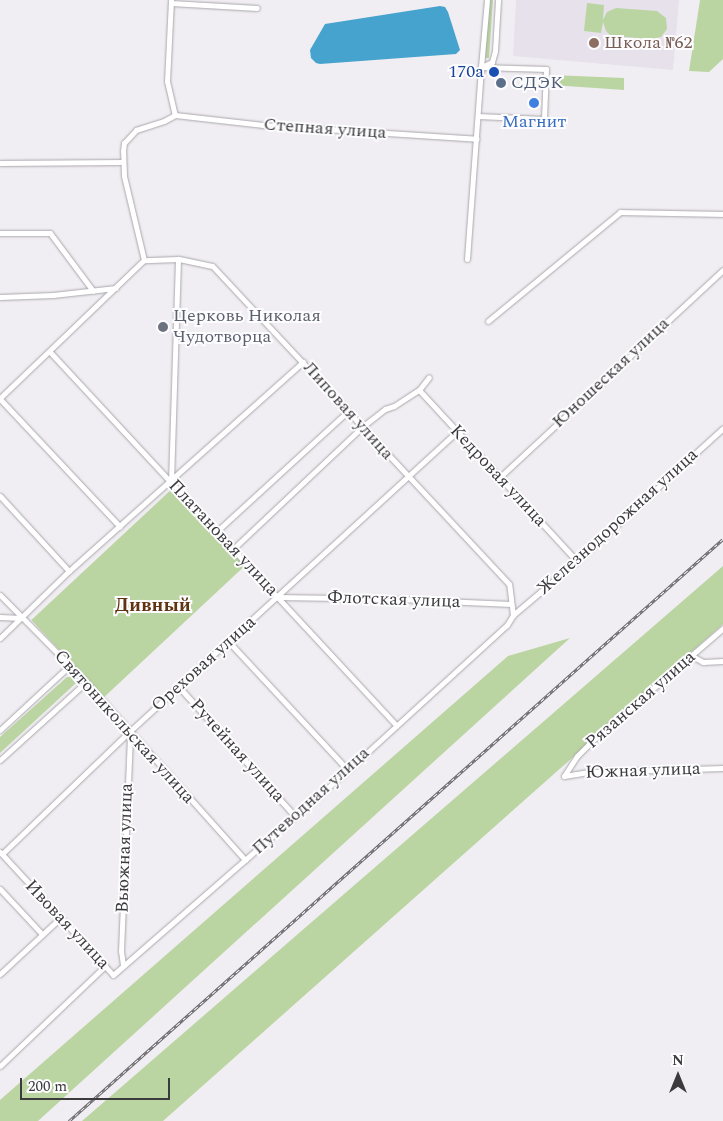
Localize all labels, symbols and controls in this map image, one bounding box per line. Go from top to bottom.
place label: Школа №62 [604,32,692,54]
marker: Школа №62 [588,37,600,49]
place label: 170а [448,61,484,83]
marker: 170а [488,66,500,78]
place label: СДЭК [511,72,563,94]
marker: СДЭК [495,77,507,89]
marker: Магнит [528,97,540,109]
place label: Магнит [502,111,566,133]
street label: Степная улица [263,114,387,144]
place label: Церковь Николая Чудотворца [173,306,321,348]
street label: Юношеская улица [548,313,674,433]
marker: Церковь Николая Чудотворца [157,321,169,333]
street label: Липовая улица [298,357,398,465]
street label: Кедровая улица [445,420,551,532]
street label: Железнодорожная улица [533,444,703,600]
street label: Платановая улица [163,475,283,601]
street label: Флотская улица [327,587,461,613]
district label: Дивный [115,595,191,617]
street label: Ореховая улица [147,612,261,716]
street label: Святоникольская улица [49,646,199,808]
street label: Рязанская улица [582,646,700,754]
street label: Ручейная улица [185,695,289,807]
street label: Путеводная улица [248,743,374,859]
street label: Южная улица [585,758,701,784]
street label: Вьюжная улица [112,783,138,913]
street label: Ивовая улица [20,876,114,974]
text: N [672,1050,684,1071]
north arrow [653,1051,703,1101]
scale bar [22,1068,172,1100]
text: 200 m [28,1075,67,1098]

